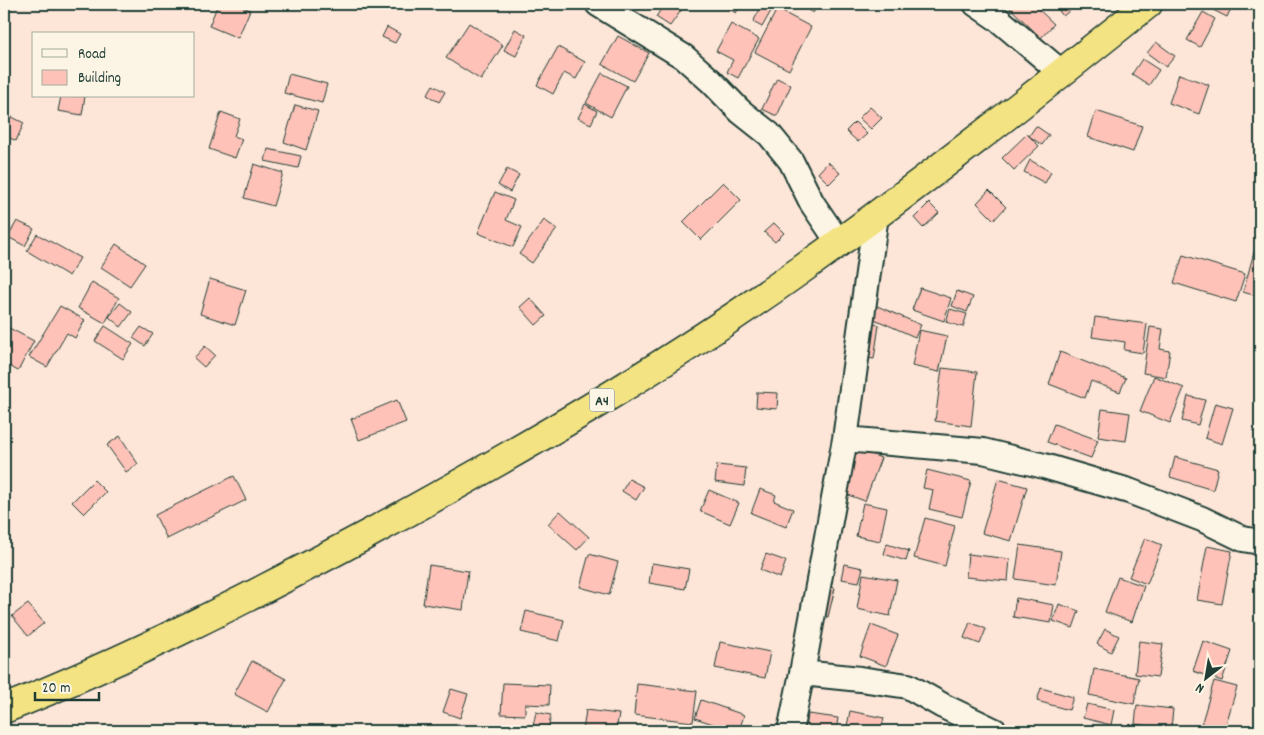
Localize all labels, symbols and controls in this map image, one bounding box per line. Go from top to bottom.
legend [32,32,195,98]
text: Road [78,44,106,66]
text: Building [78,68,121,90]
road number: A4 [590,388,614,412]
north arrow [1182,652,1232,702]
scale bar [35,670,99,702]
text: N [1192,677,1208,698]
text: 20 m [42,678,70,700]

